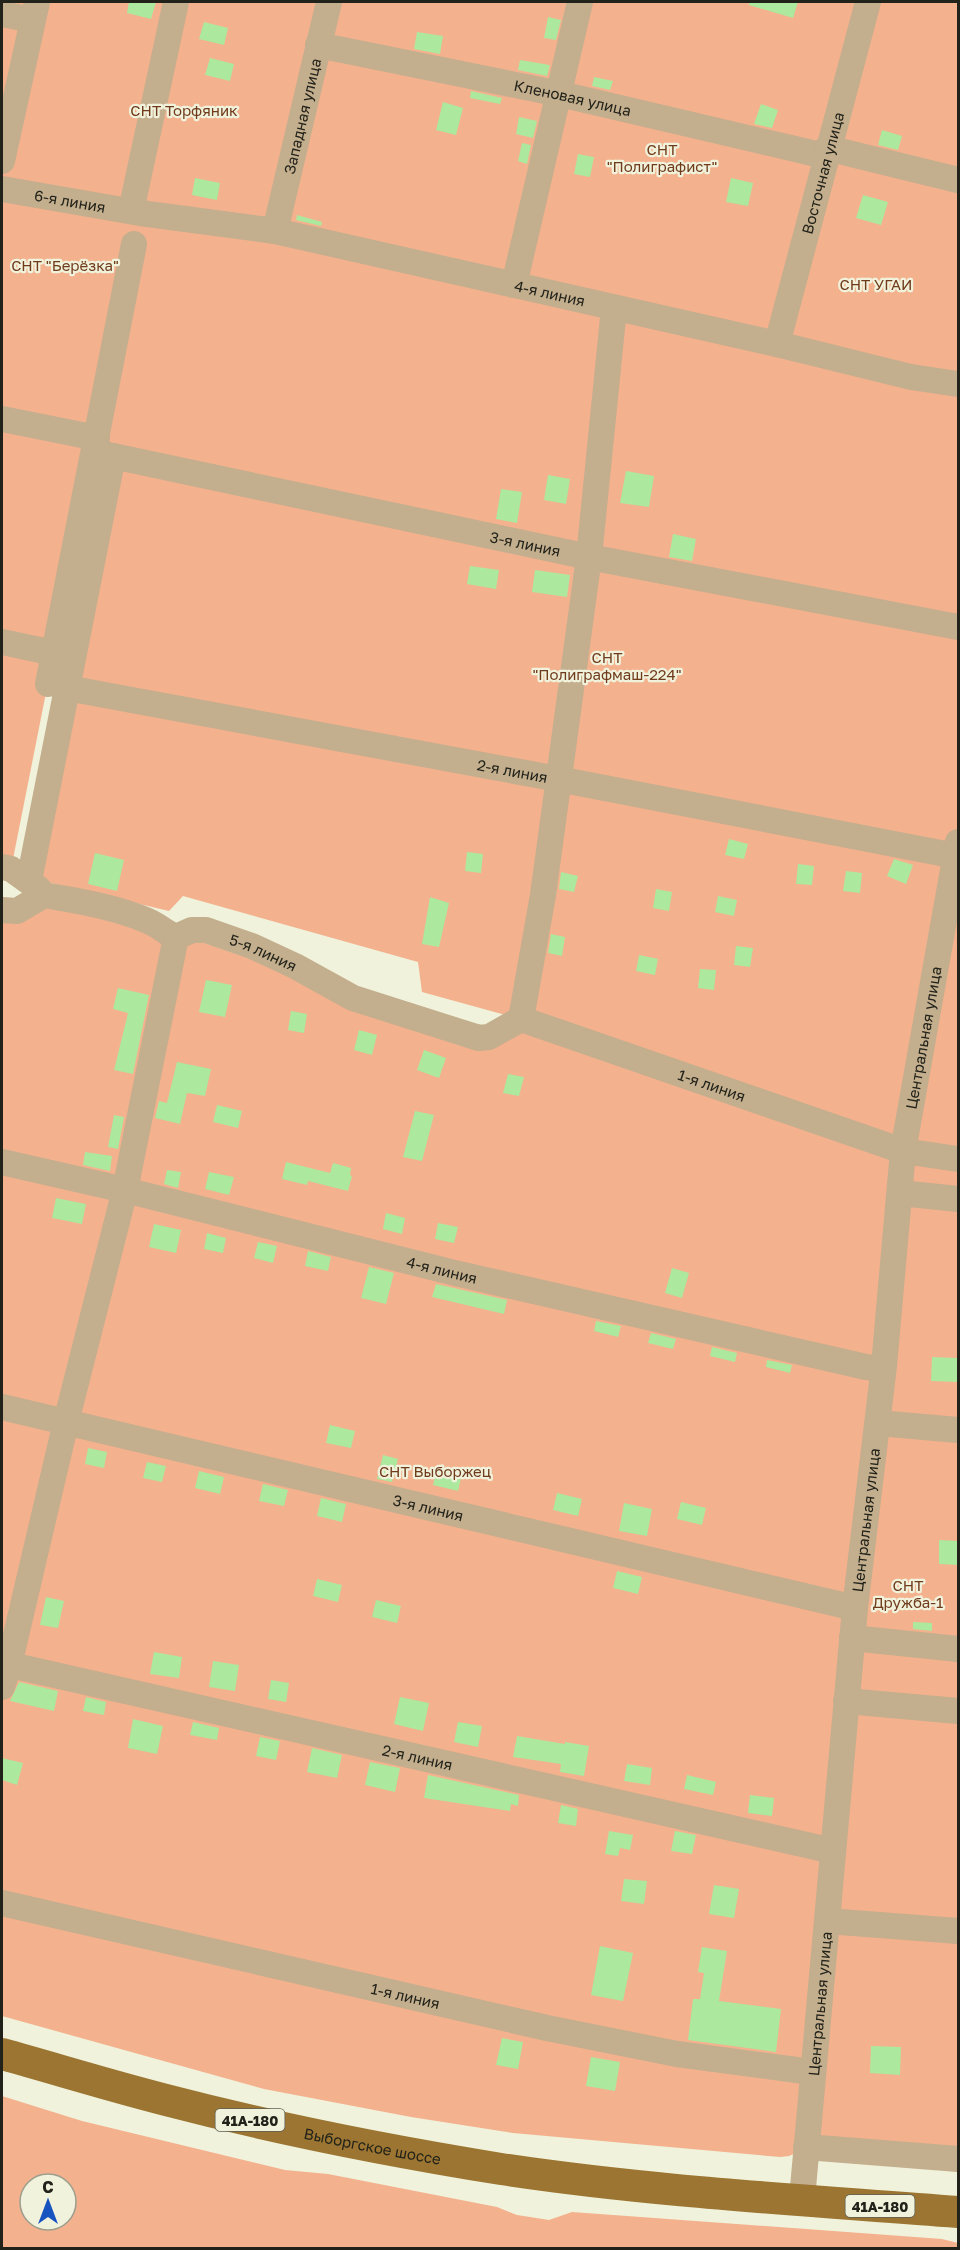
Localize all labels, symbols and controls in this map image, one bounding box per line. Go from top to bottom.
street label: Западная улица [280,56,324,176]
street label: Кленовая улица [512,76,633,119]
park label: СНТ Торфяник [130,101,238,119]
street label: Восточная улица [798,110,847,236]
park label: СНТ "Полиграфист" [607,140,717,175]
street label: 6-я линия [33,186,107,216]
park label: СНТ "Берёзка" [11,256,119,274]
park label: СНТ УГАИ [839,275,913,293]
street label: 4-я линия [513,276,587,310]
street label: 3-я линия [489,527,562,560]
park label: СНТ "Полиграфмаш-224" [532,648,682,683]
street label: 2-я линия [476,755,549,786]
street label: 5-я линия [227,930,300,975]
street label: Центральная улица [902,965,945,1111]
street label: 1-я линия [676,1065,748,1105]
street label: 4-я линия [405,1252,479,1287]
street label: Центральная улица [848,1447,883,1593]
park label: СНТ Выборжец [379,1462,491,1480]
street label: 3-я линия [391,1490,465,1524]
park label: СНТ Дружба-1 [873,1576,943,1611]
street label: 2-я линия [381,1740,454,1774]
street label: Центральная улица [804,1931,835,2077]
street label: 1-я линия [369,1979,442,2012]
road number: 41А-180 [216,2109,284,2131]
street label: Выборгское шоссе [302,2124,443,2168]
north arrow [18,2172,78,2232]
text: С [42,2177,54,2197]
road number: 41А-180 [846,2195,914,2217]

